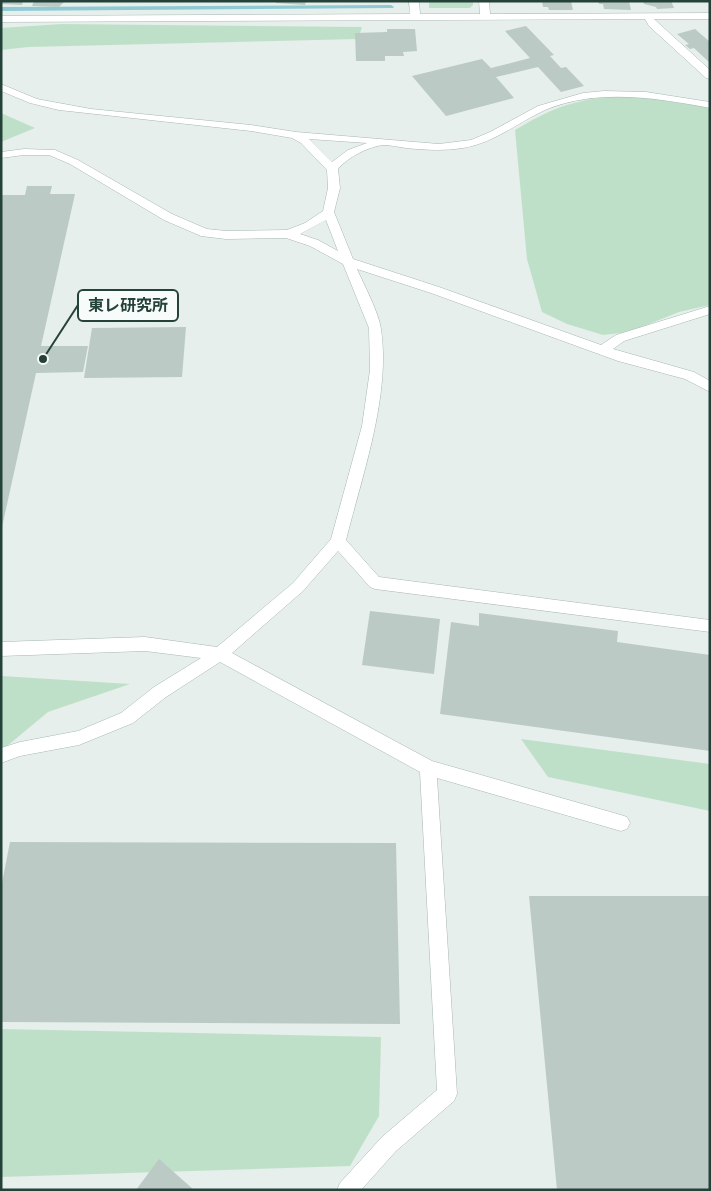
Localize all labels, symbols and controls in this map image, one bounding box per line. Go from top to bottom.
callout: 東レ研究所 [78,290,178,321]
text: 東レ研究所 [88,296,168,315]

